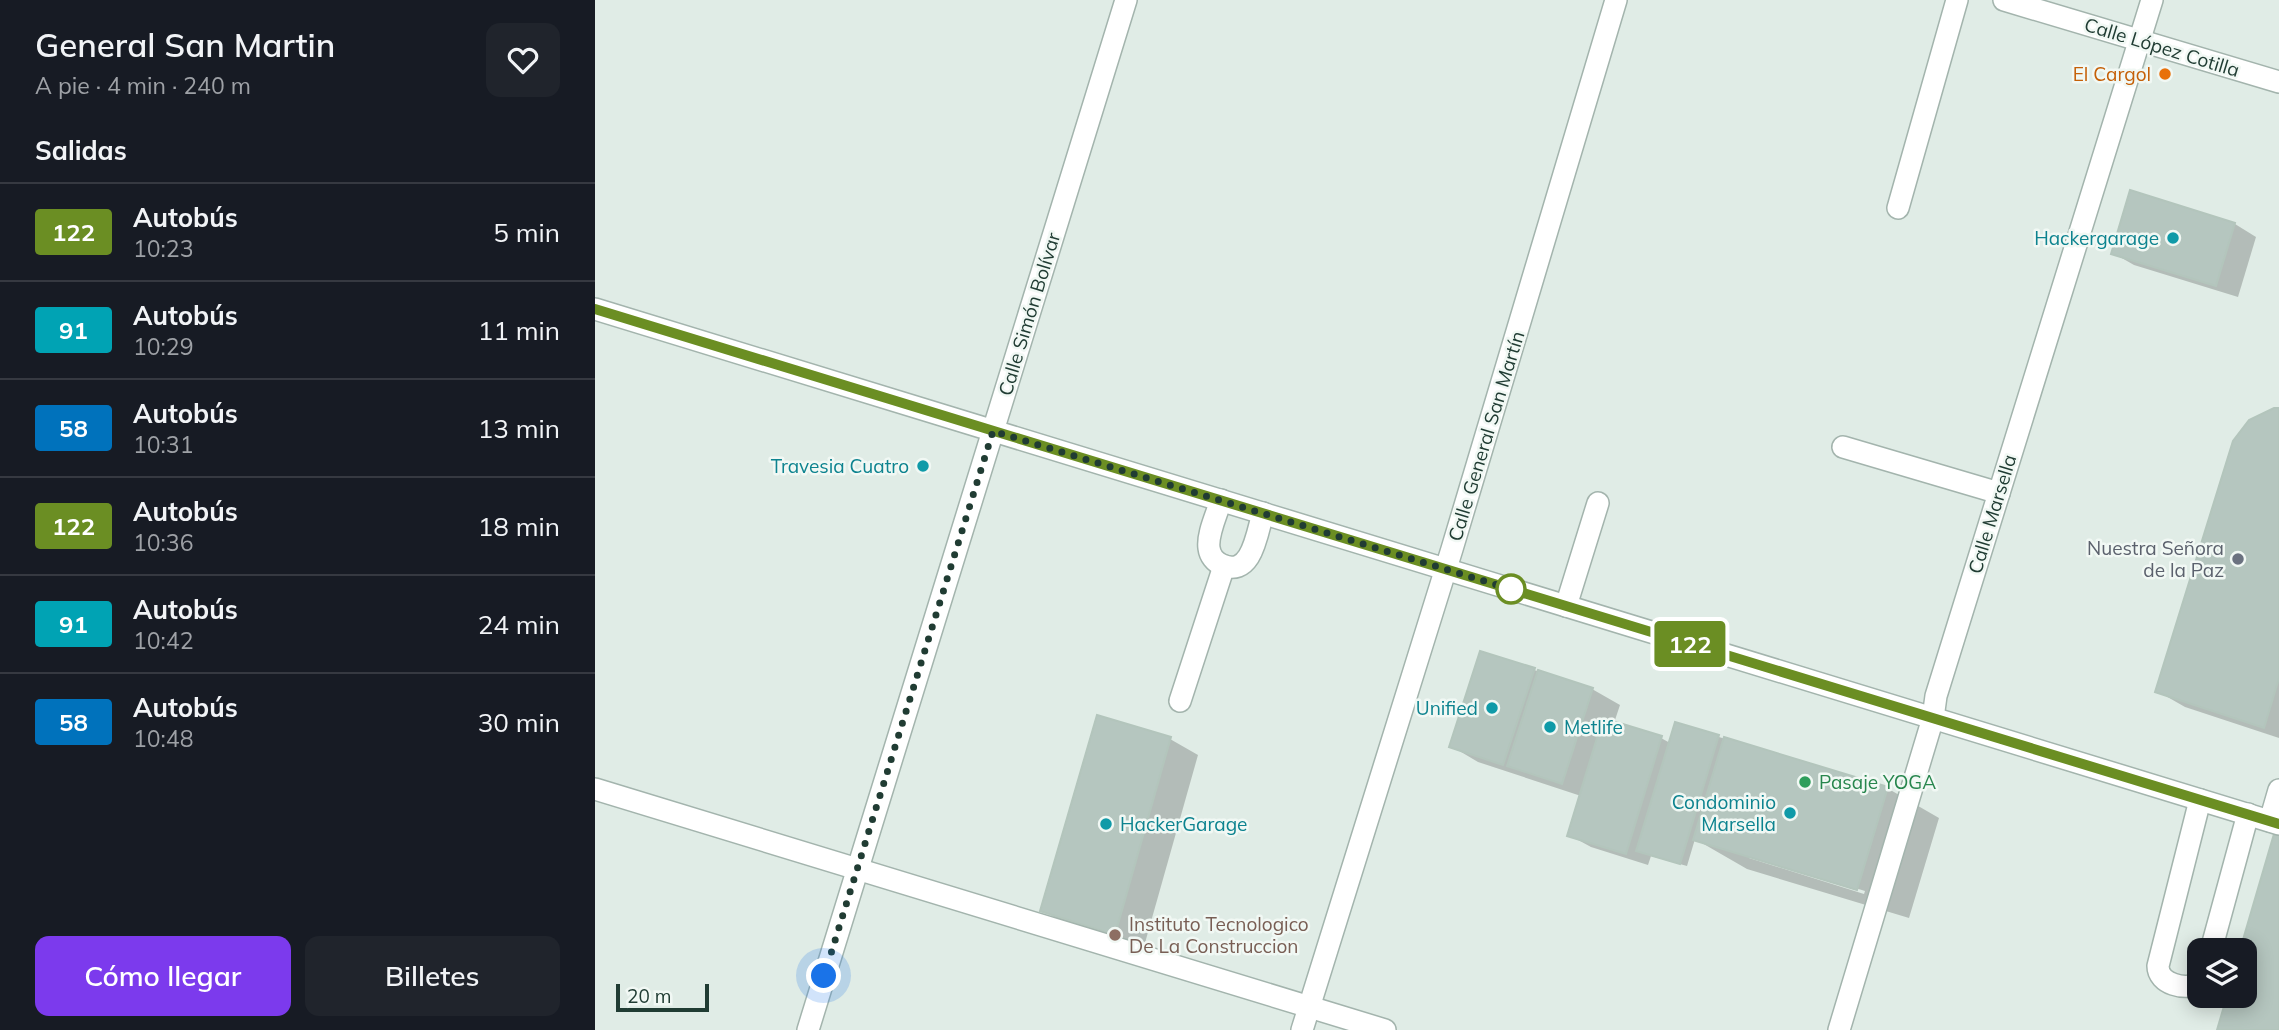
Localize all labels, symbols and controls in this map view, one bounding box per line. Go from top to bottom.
street label: Calle López Cotilla [2082,12,2242,82]
button: heart [486,23,560,97]
text: General San Martin [35,24,335,65]
place label: El Cargol [2073,62,2151,86]
marker: El Cargol [2157,66,2173,82]
text: A pie · 4 min · 240 m [35,71,251,100]
text: Salidas [35,134,127,167]
text: Autobús [133,201,238,234]
text: 5 min [493,216,560,249]
text: 122 [52,217,95,247]
place label: Hackergarage [2034,226,2159,250]
street label: Calle Simón Bolívar [993,229,1065,399]
marker: Hackergarage [2165,230,2181,246]
text: 10:23 [133,234,193,263]
text: Autobús [133,299,238,332]
text: 11 min [478,314,560,347]
text: 91 [59,315,88,345]
street label: Calle General San Martín [1443,328,1529,544]
text: 10:29 [133,332,193,361]
text: Autobús [133,397,238,430]
text: 13 min [478,412,560,445]
text: 58 [59,413,88,443]
text: 10:31 [133,430,193,459]
street label: Calle Marsella [1963,452,2021,576]
place label: Travesia Cuatro [771,454,909,478]
marker: Travesia Cuatro [915,458,931,474]
text: Autobús [133,495,238,528]
text: 18 min [478,510,560,543]
text: 122 [52,511,95,541]
text: 10:36 [133,528,193,557]
place label: Nuestra Señora de la Paz [2087,536,2224,582]
marker: Nuestra Señora de la Paz [2230,551,2246,567]
unlabelled marker [1496,574,1526,604]
text: Autobús [133,593,238,626]
text: 24 min [478,608,560,641]
text: 91 [59,609,88,639]
line badge: 122 [1650,621,1730,667]
text: 10:42 [133,626,193,655]
text: 122 [1668,629,1712,659]
text: Autobús [133,691,238,724]
place label: Unified [1416,696,1478,720]
marker: Unified [1484,700,1500,716]
text: 30 min [478,706,560,739]
text: 58 [59,707,88,737]
place label: Metlife [1564,715,1623,739]
marker: Metlife [1542,719,1558,735]
text: 10:48 [133,724,193,753]
place label: Pasaje YOGA [1819,770,1936,794]
marker: Pasaje YOGA [1797,774,1813,790]
place label: Condominio Marsella [1672,790,1776,836]
marker: Condominio Marsella [1782,805,1798,821]
place label: HackerGarage [1120,812,1247,836]
marker: HackerGarage [1098,816,1114,832]
place label: Instituto Tecnologico De La Construccion [1129,912,1309,958]
marker: Instituto Tecnologico De La Construccion [1107,927,1123,943]
button: Cómo llegar [35,936,291,1016]
button: Billetes [305,936,560,1016]
map controls [2187,938,2257,1008]
button: layers [2187,938,2257,1008]
your location [806,958,841,993]
scale bar [616,981,709,1013]
text: 20 m [627,984,671,1008]

